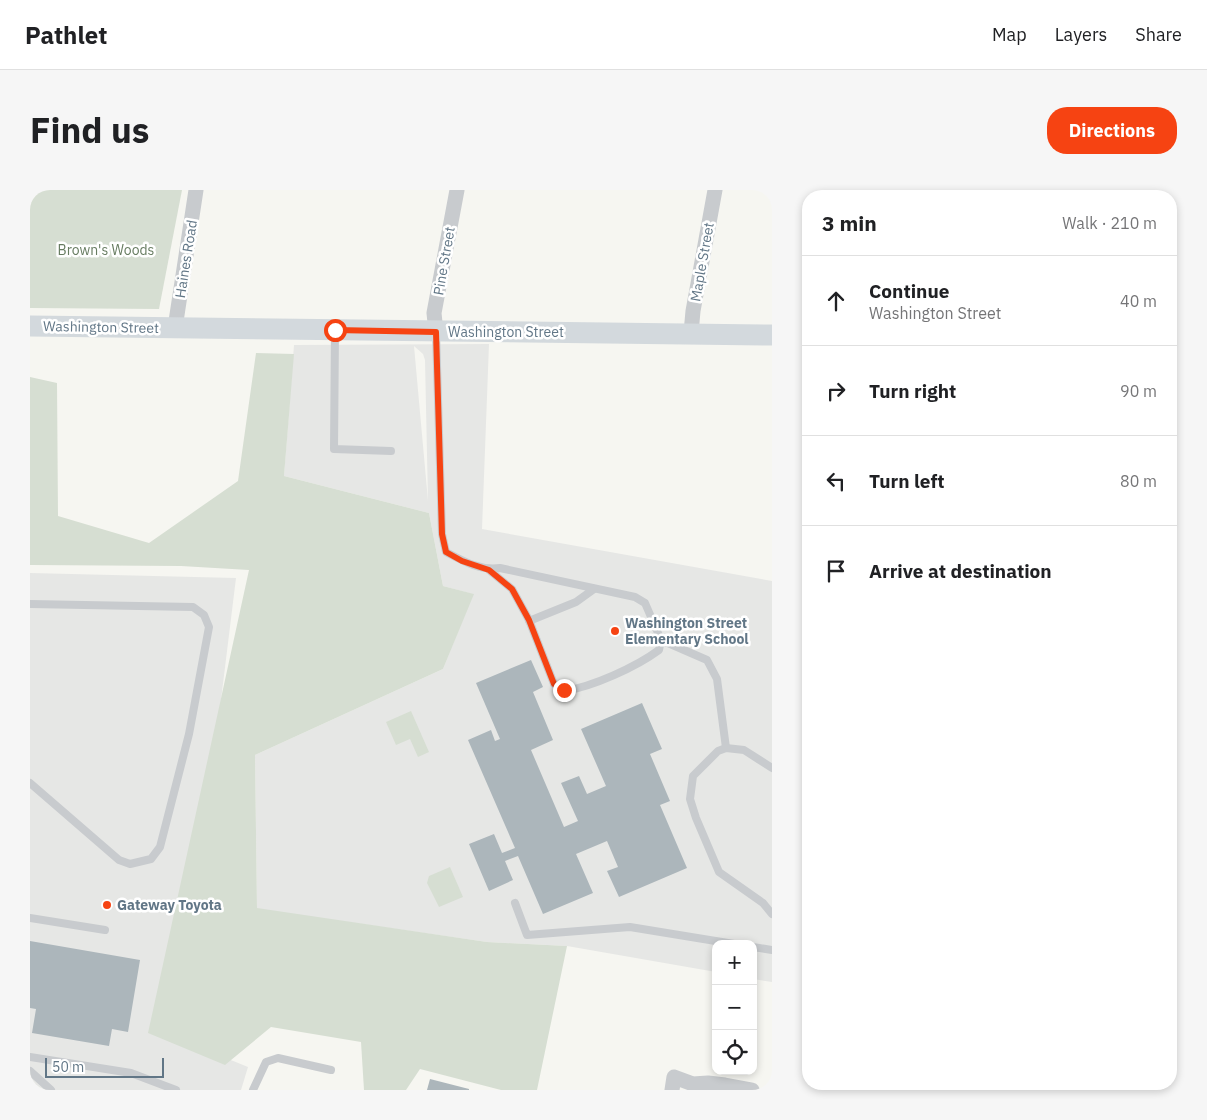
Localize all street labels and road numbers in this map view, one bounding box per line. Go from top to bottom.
street label: Haines Road [171,219,201,299]
street label: Maple Street [686,221,718,303]
street label: Pine Street [429,225,459,297]
street label: Washington Street [43,317,159,337]
street label: Washington Street [448,323,564,341]

